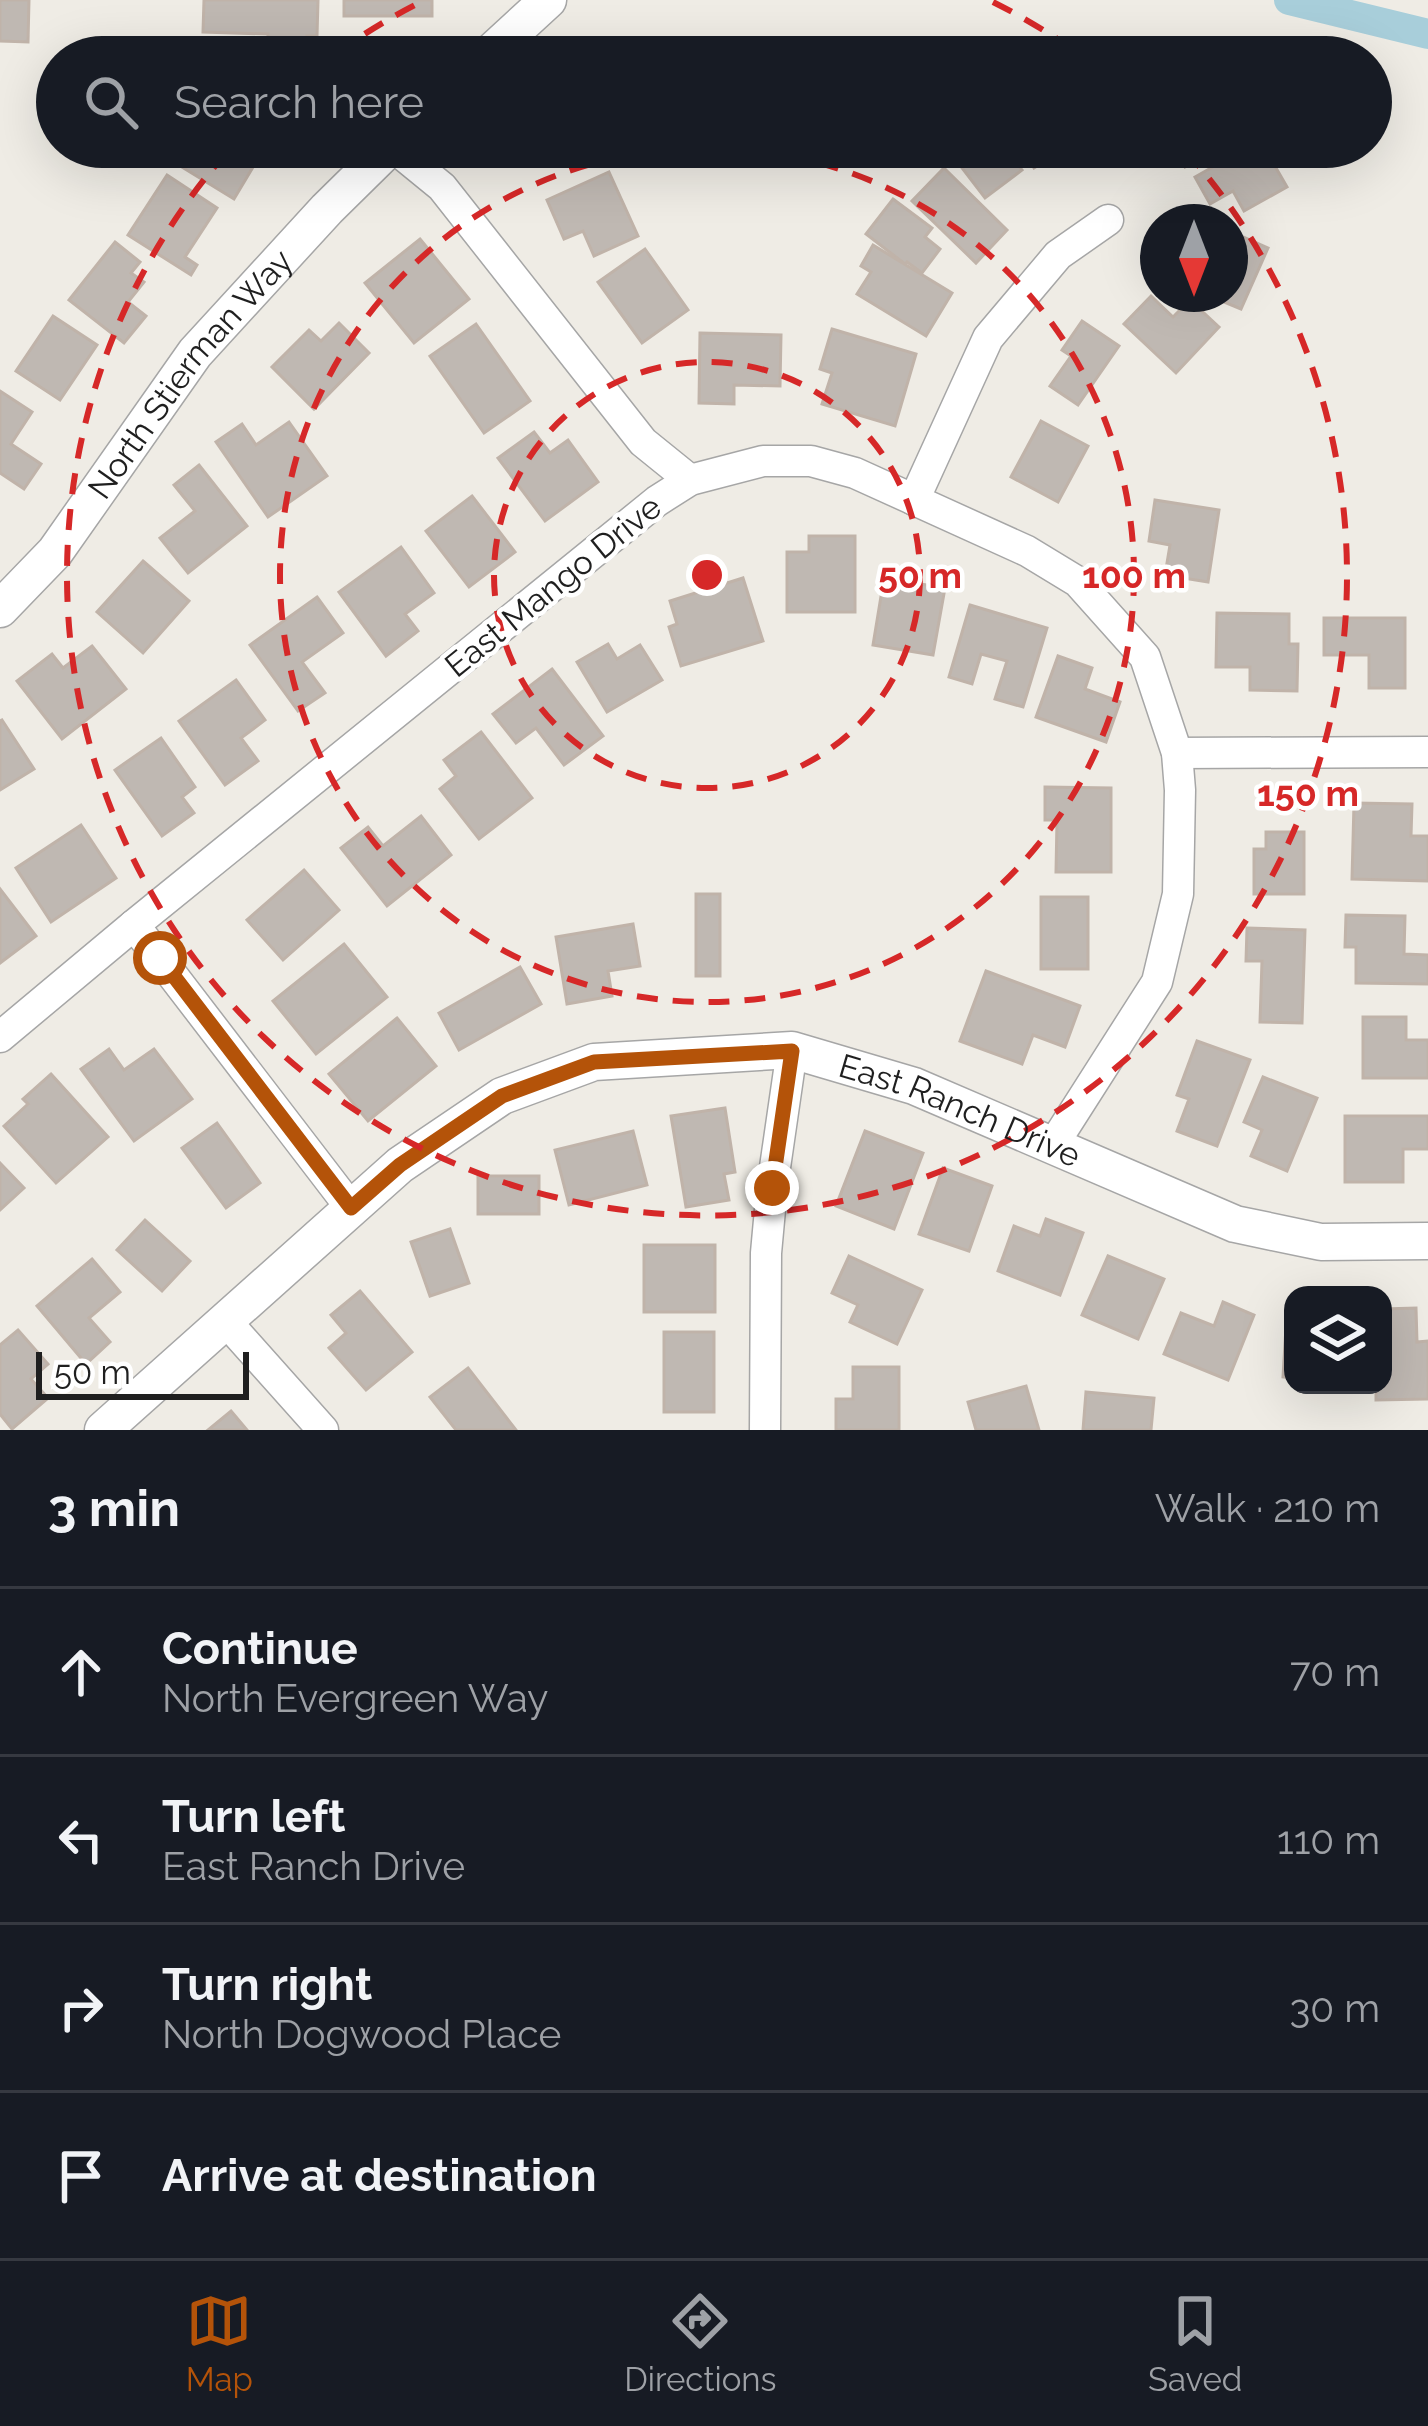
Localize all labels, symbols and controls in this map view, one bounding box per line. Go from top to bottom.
search box [36,36,1392,168]
icon: search [78,69,144,135]
text: Search here [174,76,424,129]
north arrow [1140,204,1248,312]
street label: North Stierman Way [79,241,300,506]
street label: East Mango Drive [437,487,669,685]
centre of rings [686,554,728,596]
text: 50 m [878,554,962,596]
text: 100 m [1082,554,1186,596]
text: 150 m [1257,772,1359,814]
route start [133,931,187,985]
street label: East Ranch Drive [835,1045,1087,1175]
route end [745,1161,799,1215]
map controls [1284,1286,1392,1394]
button: layers [1284,1286,1392,1394]
scale bar [36,1346,249,1399]
text: 50 m [54,1353,131,1392]
text: 3 min [48,1478,180,1538]
text: Walk · 210 m [1155,1485,1380,1531]
text: Continue [162,1622,358,1675]
icon: ahead [48,1639,114,1705]
text: 70 m [1290,1649,1380,1695]
text: North Evergreen Way [162,1675,548,1721]
text: Turn left [162,1790,345,1843]
icon: left [48,1807,114,1873]
text: 110 m [1277,1817,1380,1863]
text: East Ranch Drive [162,1843,465,1889]
text: Turn right [162,1958,372,2011]
icon: right [48,1975,114,2041]
text: 30 m [1290,1985,1380,2031]
text: North Dogwood Place [162,2011,561,2057]
icon: arrive [48,2143,114,2209]
text: Arrive at destination [162,2149,597,2202]
tab: Map [186,2288,253,2399]
tab: Directions [624,2288,777,2399]
tab: Saved [1148,2288,1242,2399]

